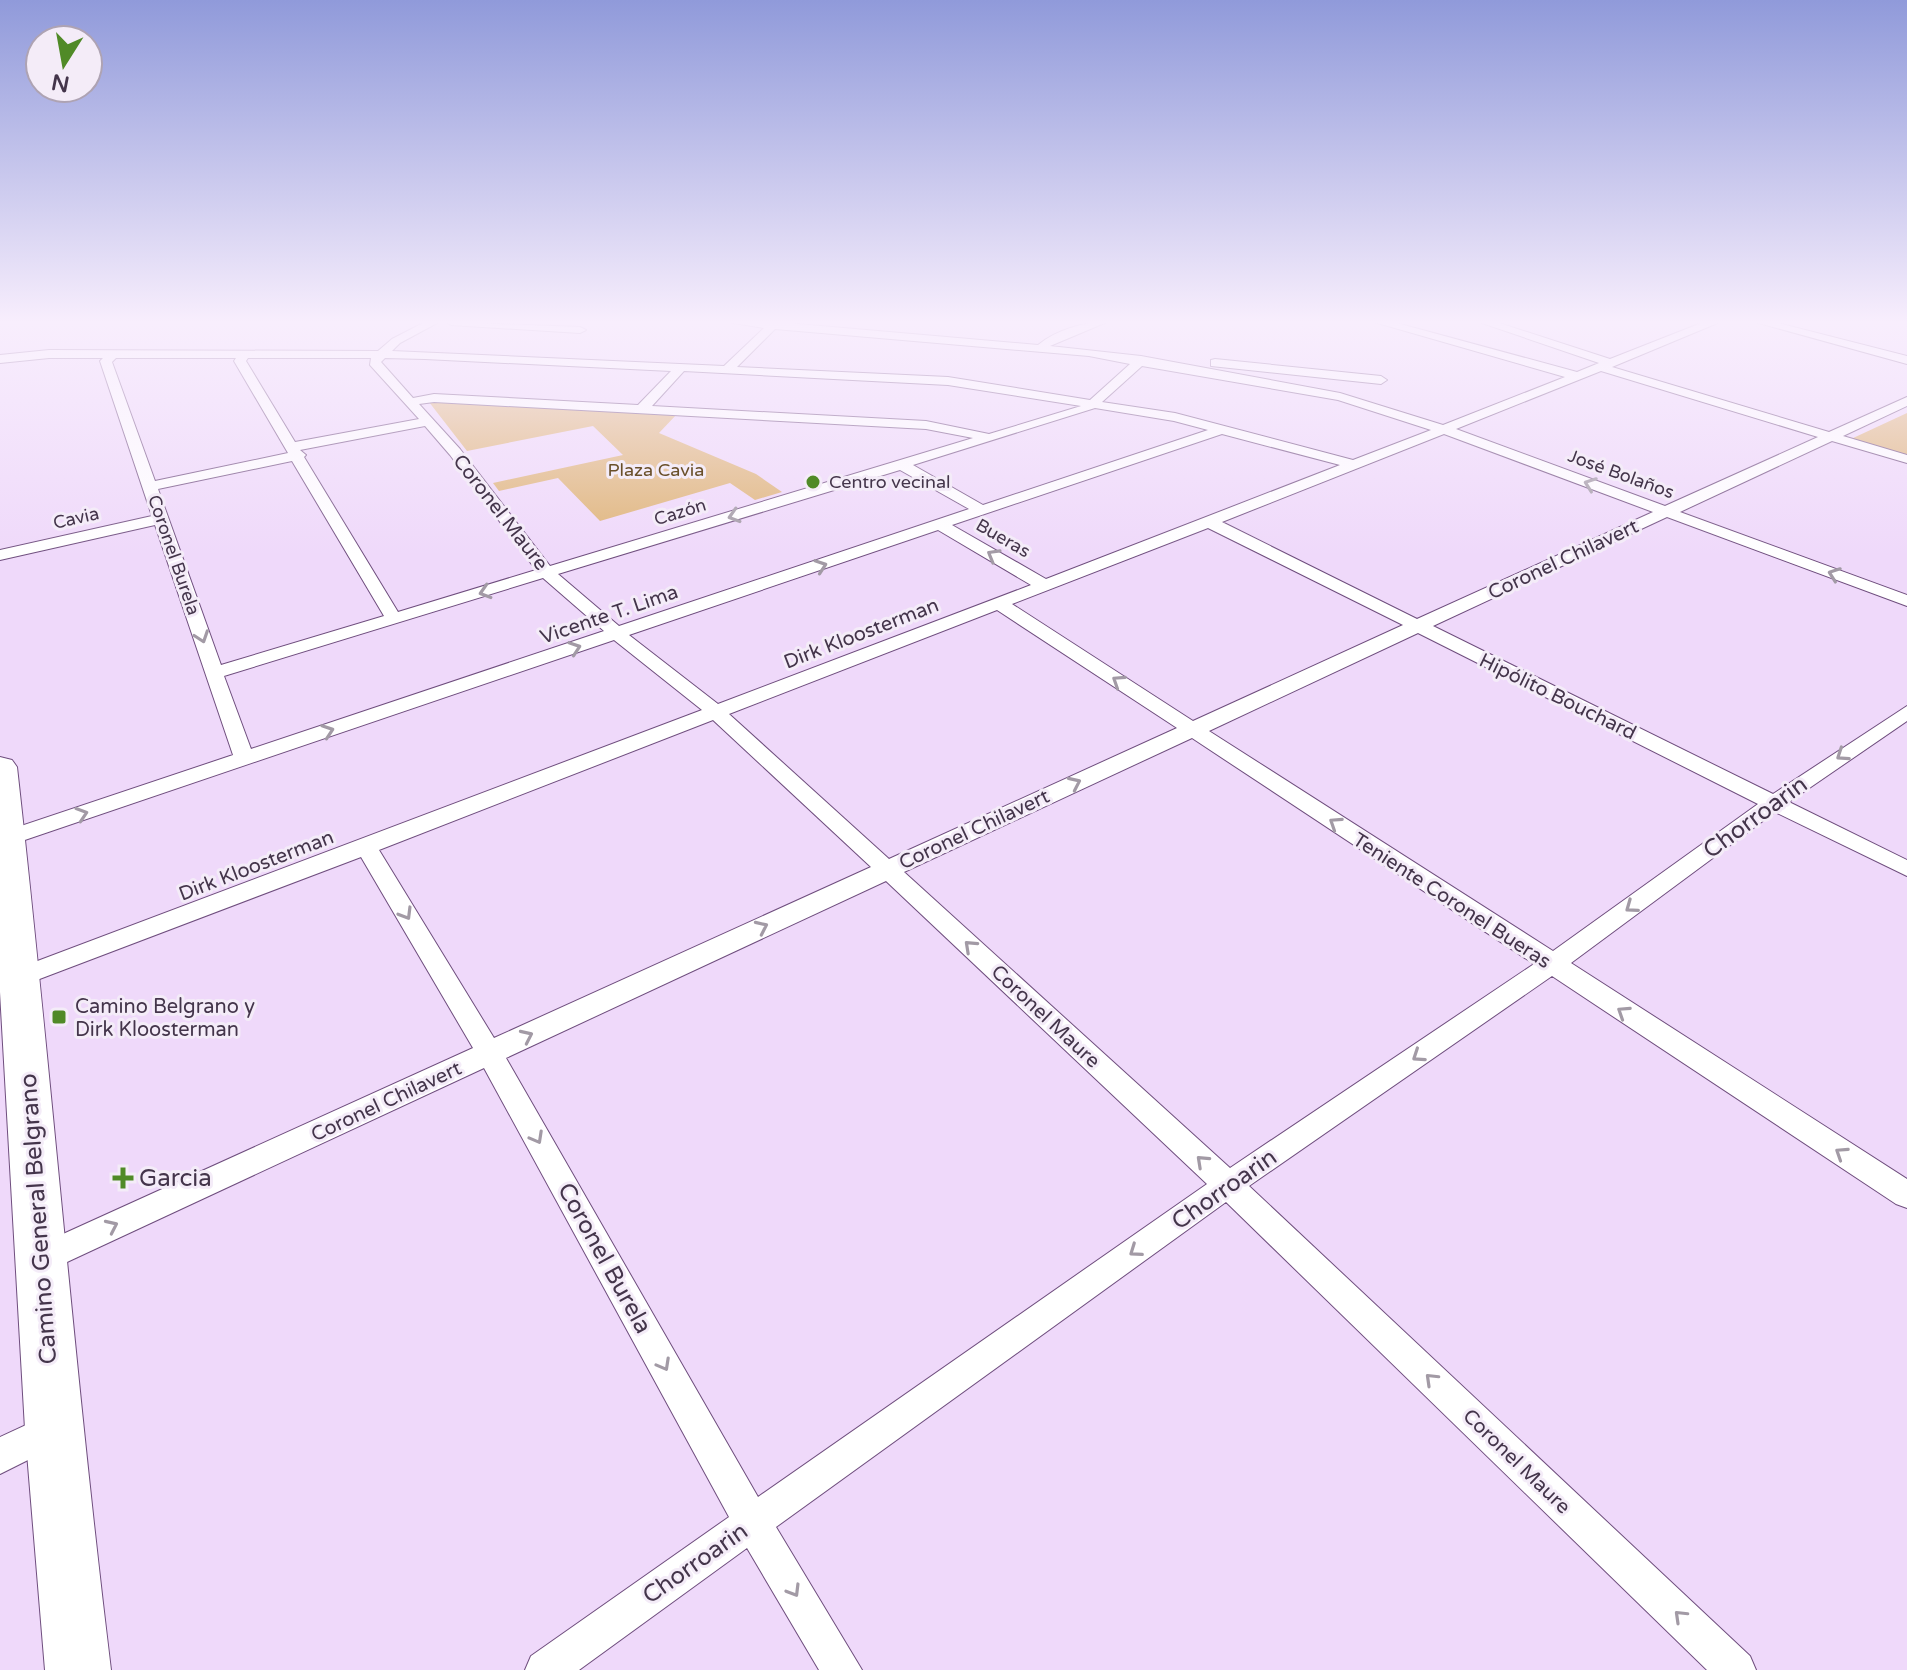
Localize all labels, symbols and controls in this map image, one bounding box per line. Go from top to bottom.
north arrow [24,24,104,104]
text: N [49,68,72,97]
street label: José Bolaños [1565,445,1677,503]
street label: Coronel Maure [448,450,553,575]
park label: Plaza Cavia [608,459,704,481]
place label: Centro vecinal [829,471,951,493]
marker: Centro vecinal [804,473,822,491]
one-way arrow [1584,477,1598,494]
street label: Coronel Burela [143,492,205,618]
street label: Cazón [651,494,709,530]
street label: Cavia [51,502,101,534]
one-way arrow [727,507,741,523]
street label: Bueras [972,514,1034,562]
street label: Coronel Chilavert [1484,514,1643,605]
one-way arrow [987,549,1002,565]
one-way arrow [814,559,828,575]
one-way arrow [1828,567,1842,584]
street label: Vicente T. Lima [537,580,681,650]
one-way arrow [478,583,492,599]
street label: Dirk Kloosterman [780,593,942,675]
one-way arrow [192,629,208,643]
one-way arrow [567,642,581,658]
street label: Hipólito Bouchard [1475,648,1640,745]
one-way arrow [1112,675,1127,690]
one-way arrow [321,725,335,741]
one-way arrow [1837,745,1851,760]
street label: Chorroarin [1698,770,1813,865]
one-way arrow [1066,776,1081,792]
street label: Coronel Chilavert [895,784,1054,875]
one-way arrow [74,807,88,823]
one-way arrow [1330,818,1344,833]
street label: Dirk Kloosterman [175,825,337,907]
street label: Teniente Coronel Bueras [1348,828,1555,974]
one-way arrow [1625,897,1640,911]
one-way arrow [396,905,412,920]
one-way arrow [754,921,769,937]
one-way arrow [965,941,979,956]
street label: Coronel Maure [986,960,1105,1073]
place label: Camino Belgrano y Dirk Kloosterman [75,995,255,1042]
one-way arrow [1617,1006,1632,1021]
marker: Camino Belgrano y Dirk Kloosterman [50,1008,68,1026]
one-way arrow [518,1030,533,1046]
one-way arrow [1413,1046,1427,1061]
street label: Coronel Chilavert [307,1056,466,1147]
street label: Camino General Belgrano [14,1073,63,1365]
one-way arrow [528,1130,543,1145]
street label: Chorroarin [1166,1143,1282,1236]
one-way arrow [1836,1147,1850,1162]
one-way arrow [1196,1157,1211,1171]
place label: Garcia [139,1164,212,1193]
marker: Garcia [114,1169,132,1187]
street label: Coronel Burela [551,1178,658,1339]
one-way arrow [104,1220,118,1236]
one-way arrow [1129,1241,1144,1256]
one-way arrow [655,1357,670,1371]
one-way arrow [1426,1373,1440,1388]
street label: Coronel Maure [1458,1404,1575,1519]
street label: Chorroarin [637,1517,753,1610]
one-way arrow [784,1582,800,1597]
one-way arrow [1675,1611,1689,1626]

